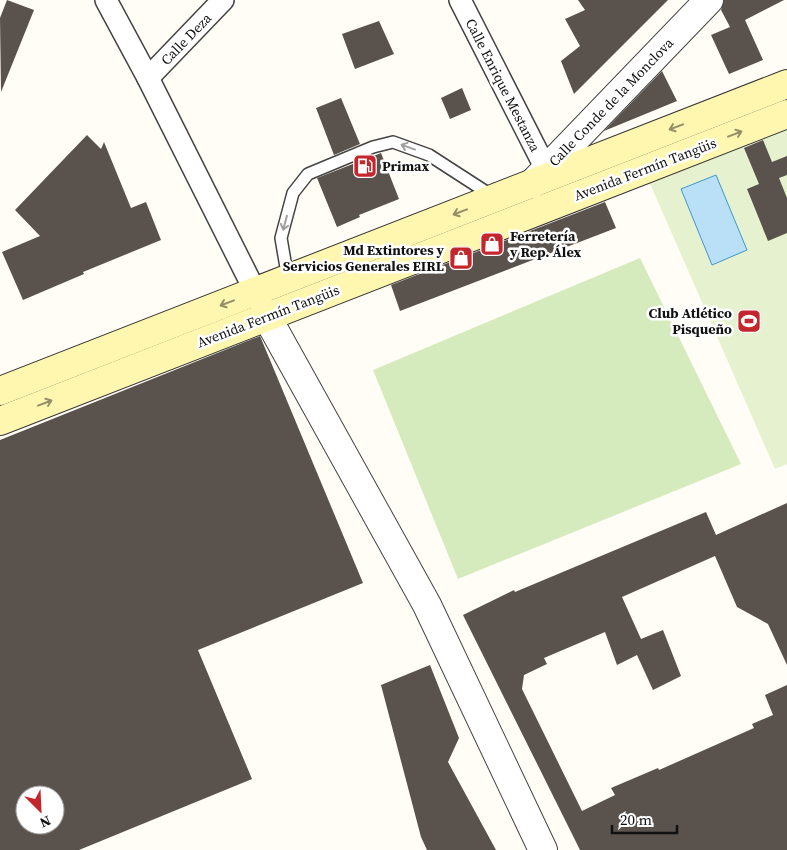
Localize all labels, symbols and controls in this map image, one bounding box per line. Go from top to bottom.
street label: Calle Deza [156,8,216,69]
street label: Calle Enrique Mestanza [461,15,546,156]
street label: Calle Conde de la Monclova [544,33,678,171]
one-way arrow [669,123,684,133]
one-way arrow [727,129,742,138]
street label: Avenida Fermín Tangüis [571,133,719,205]
one-way arrow [401,142,417,151]
fuel station icon: Primax [352,153,378,179]
place label: Primax [382,156,429,176]
one-way arrow [453,208,468,217]
one-way arrow [280,215,290,231]
place label: Ferretería y Rep. Álex [509,226,582,262]
shop icon: Ferretería y Rep. Álex [479,231,505,257]
place label: Md Extintores y Servicios Generales EIRL [283,240,445,276]
shop icon: Md Extintores y Servicios Generales EIRL [448,245,474,271]
street label: Avenida Fermín Tangüis [194,280,342,352]
one-way arrow [220,298,235,308]
place label: Club Atlético Pisqueño [648,303,732,339]
sports icon: Club Atlético Pisqueño [736,308,762,334]
one-way arrow [37,398,53,407]
north arrow [15,785,65,835]
scale bar [612,802,677,834]
text: 20 m [620,809,652,830]
text: N [37,811,54,833]

